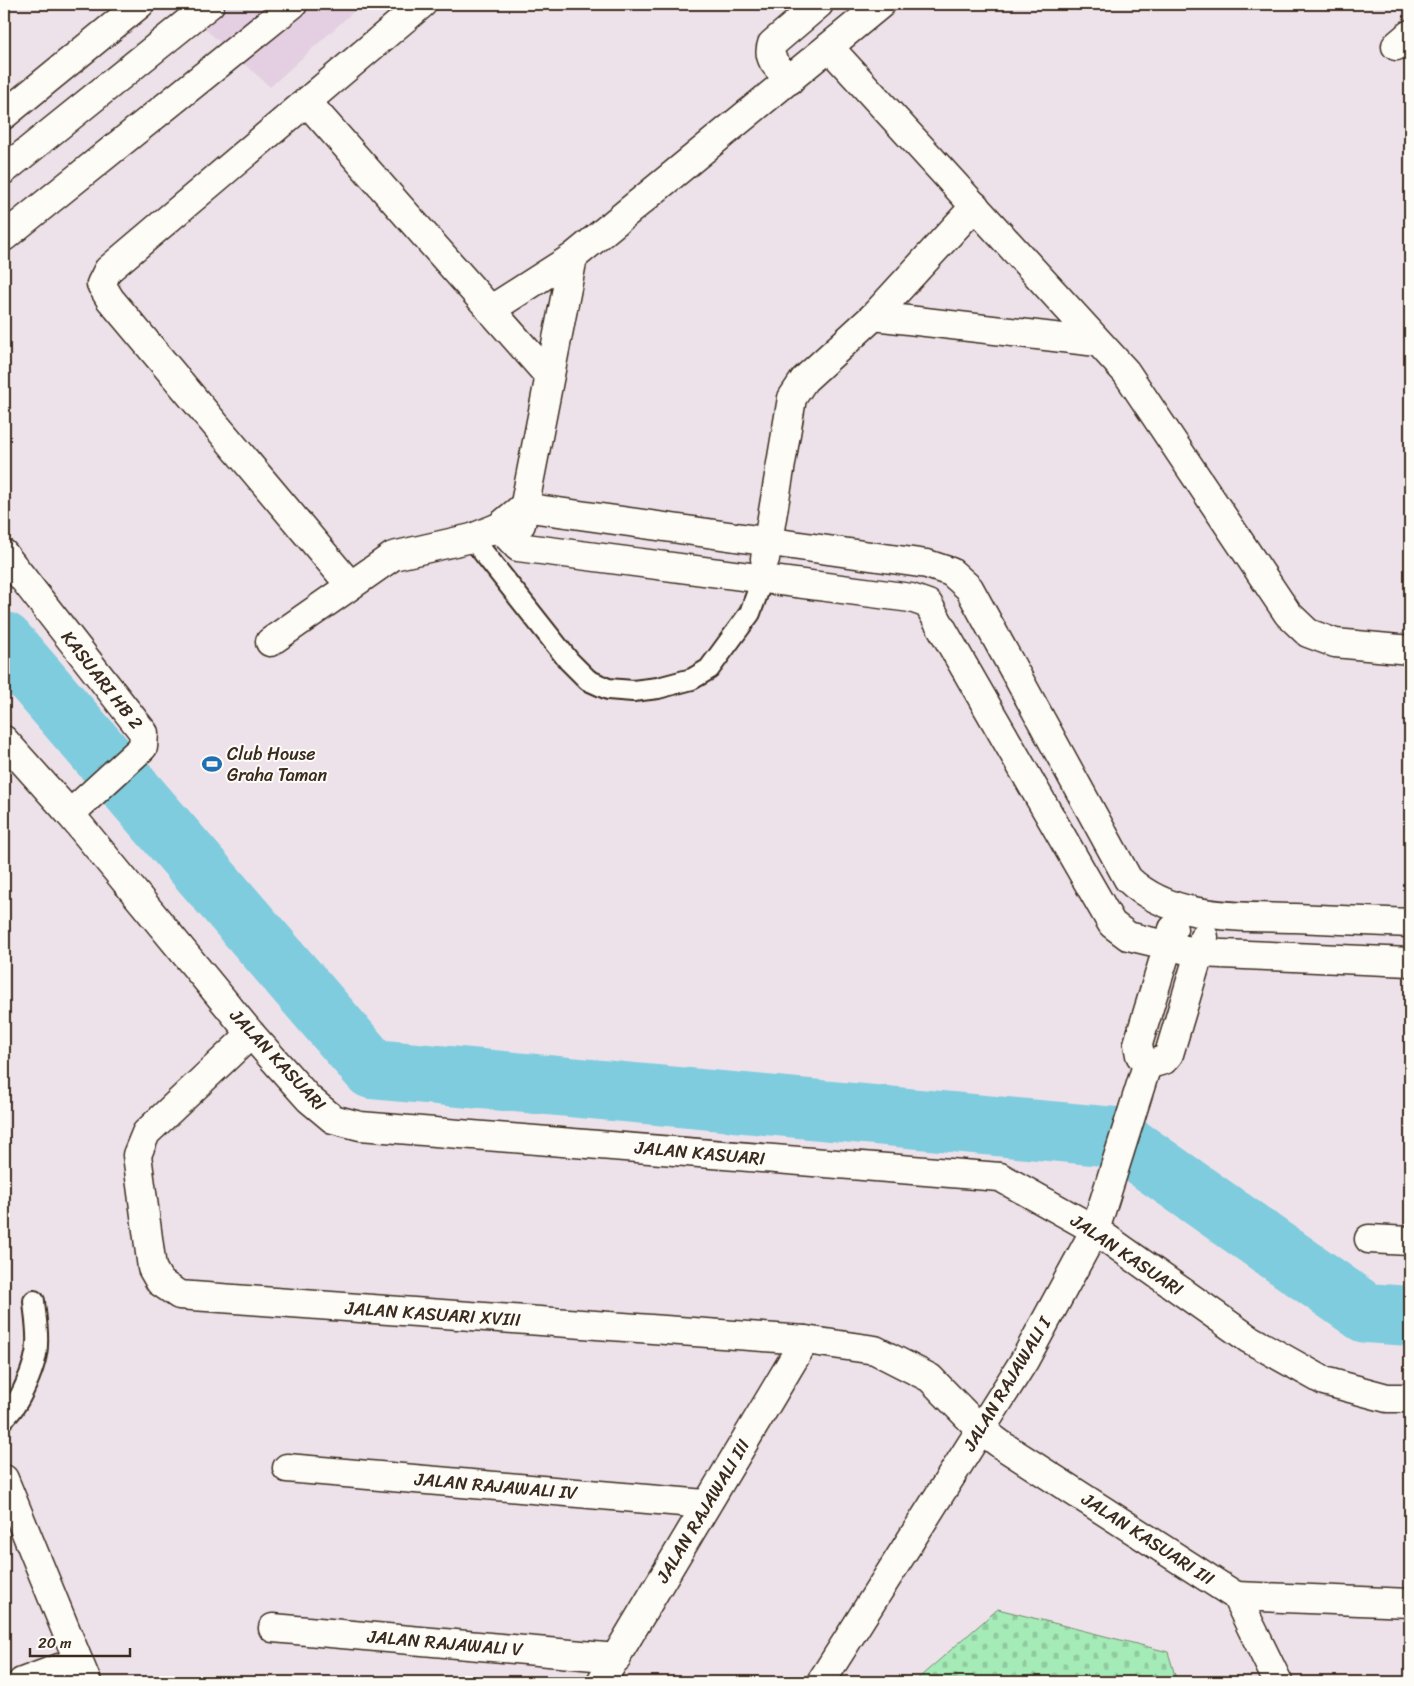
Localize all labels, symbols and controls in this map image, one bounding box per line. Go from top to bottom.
street label: KASUARI HB 2 [53,623,151,737]
place label: Club House Graha Taman [227,738,328,791]
sports icon: Club House Graha Taman [201,753,223,775]
street label: JALAN KASUARI [221,1001,335,1119]
street label: JALAN KASUARI [633,1131,767,1175]
street label: JALAN KASUARI [1063,1205,1190,1305]
street label: JALAN KASUARI XVIII [343,1292,522,1336]
street label: JALAN RAJAWALI I [954,1309,1061,1458]
street label: JALAN RAJAWALI III [647,1432,759,1590]
street label: JALAN RAJAWALI IV [412,1463,580,1509]
street label: JALAN KASUARI III [1074,1483,1221,1594]
street label: JALAN RAJAWALI V [365,1620,525,1666]
scale bar [30,1626,130,1658]
text: 20 m [38,1630,72,1656]

